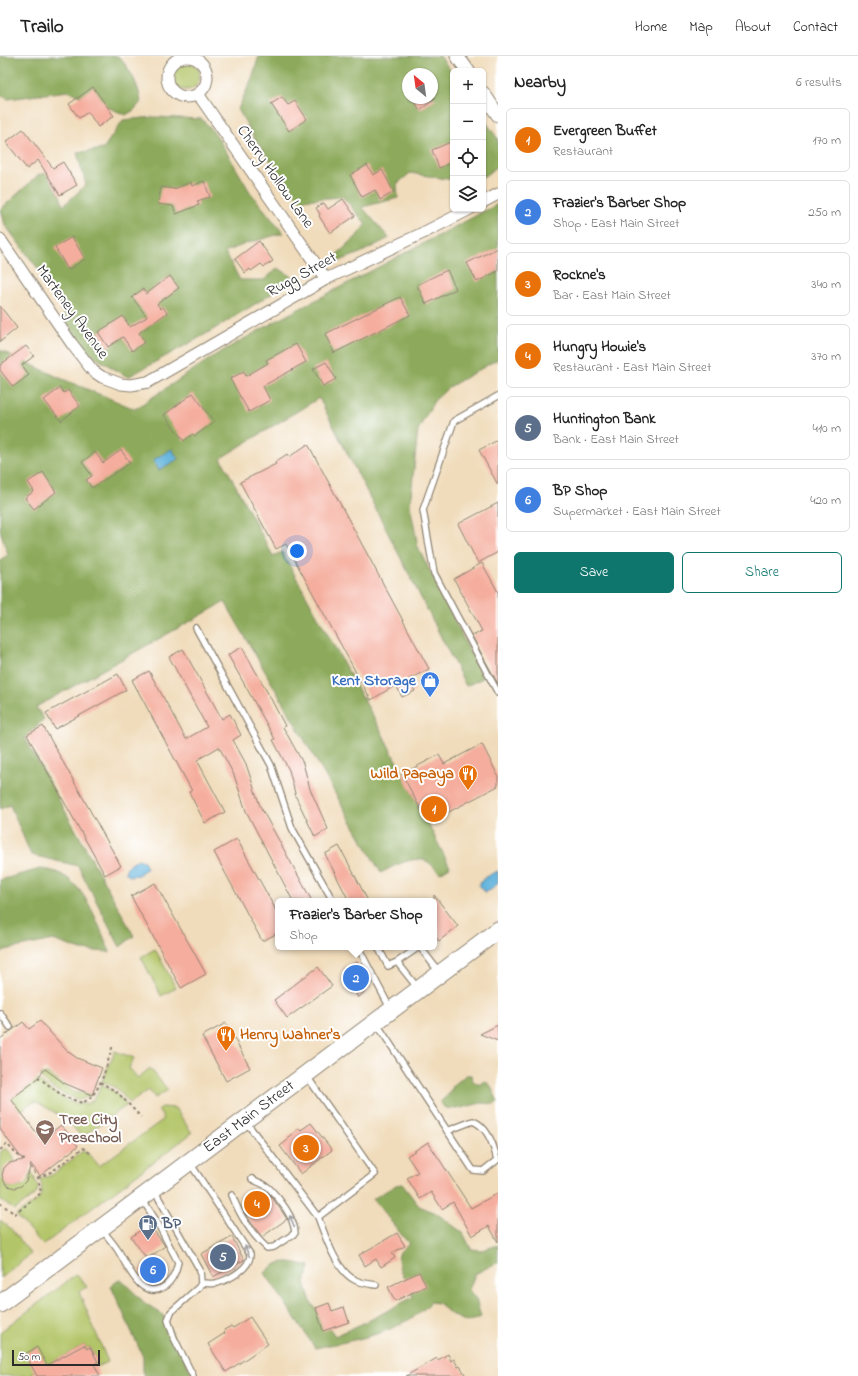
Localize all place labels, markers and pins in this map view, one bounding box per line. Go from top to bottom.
place label: Kent Storage [332,669,417,694]
shop icon: Kent Storage [419,670,441,698]
place label: Wild Papaya [370,762,454,787]
restaurant icon: Wild Papaya [457,763,479,791]
pin: 1 [421,794,447,824]
pin: 2 [343,963,369,993]
place label: Henry Wahner's [240,1023,341,1048]
restaurant icon: Henry Wahner's [215,1024,237,1052]
place label: Tree City Preschool [59,1108,121,1150]
school or university icon: Tree City Preschool [34,1118,56,1146]
pin: 3 [293,1133,319,1163]
pin: 4 [244,1189,270,1219]
place label: BP [161,1212,182,1236]
fuel station icon: BP [137,1213,159,1241]
pin: 5 [210,1242,236,1272]
pin: 6 [140,1255,166,1285]

